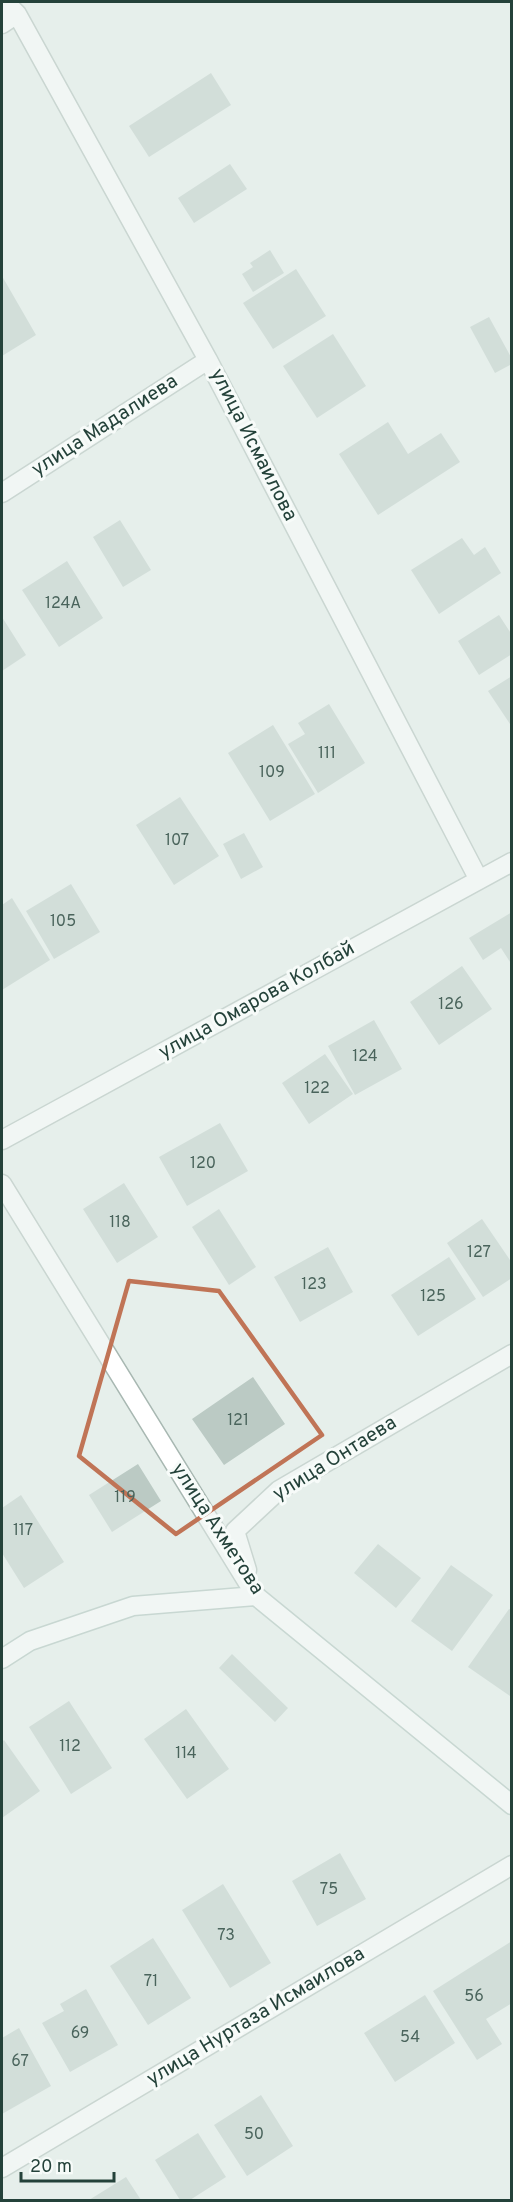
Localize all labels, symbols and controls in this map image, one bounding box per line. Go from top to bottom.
street label: улица Исмаилова [203,364,303,526]
street label: улица Мадалиева [27,369,183,483]
house number: 124А [45,594,81,614]
house number: 111 [318,744,336,764]
house number: 109 [259,763,285,783]
house number: 107 [165,831,189,851]
house number: 105 [50,912,76,932]
street label: улица Омарова Колбай [154,936,360,1066]
house number: 126 [438,995,464,1015]
house number: 124 [352,1047,378,1067]
house number: 122 [304,1079,330,1099]
house number: 120 [190,1154,216,1174]
house number: 118 [109,1213,131,1233]
house number: 127 [467,1243,491,1263]
house number: 123 [301,1275,327,1295]
house number: 125 [420,1287,446,1307]
house number: 121 [227,1411,249,1431]
street label: улица Онтаева [268,1411,402,1507]
street label: улица Ахметова [165,1458,269,1600]
house number: 119 [114,1488,136,1508]
house number: 117 [13,1521,33,1541]
house number: 112 [59,1737,81,1757]
house number: 114 [175,1744,197,1764]
house number: 75 [320,1880,338,1900]
house number: 73 [217,1926,235,1946]
street label: улица Нуртаза Исмаилова [142,1941,370,2093]
house number: 71 [144,1972,158,1992]
house number: 56 [464,1987,484,2007]
house number: 69 [71,2024,89,2044]
house number: 54 [400,2028,420,2048]
house number: 67 [11,2052,29,2072]
house number: 50 [244,2125,264,2145]
scale bar [21,2145,114,2183]
text: 20 m [30,2156,72,2179]

